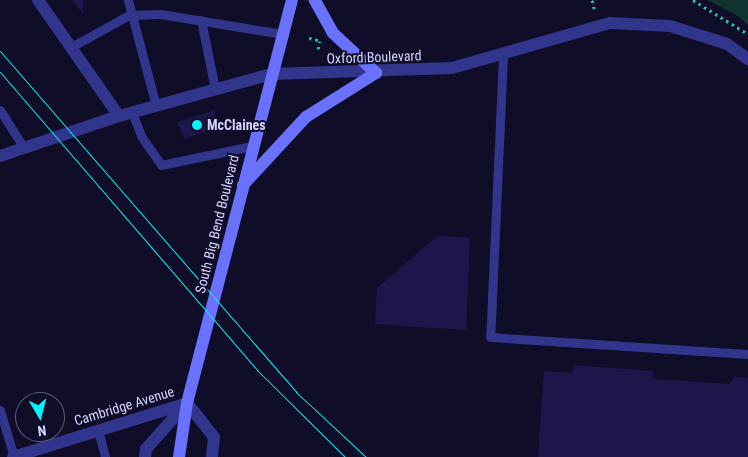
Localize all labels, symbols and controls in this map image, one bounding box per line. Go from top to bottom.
street label: Oxford Boulevard [326,47,422,67]
place label: McClaines [207,117,266,133]
marker: McClaines [191,119,203,131]
street label: South Big Bend Boulevard [192,153,242,295]
street label: Cambridge Avenue [72,383,176,429]
north arrow [15,392,65,442]
text: N [37,422,47,439]

